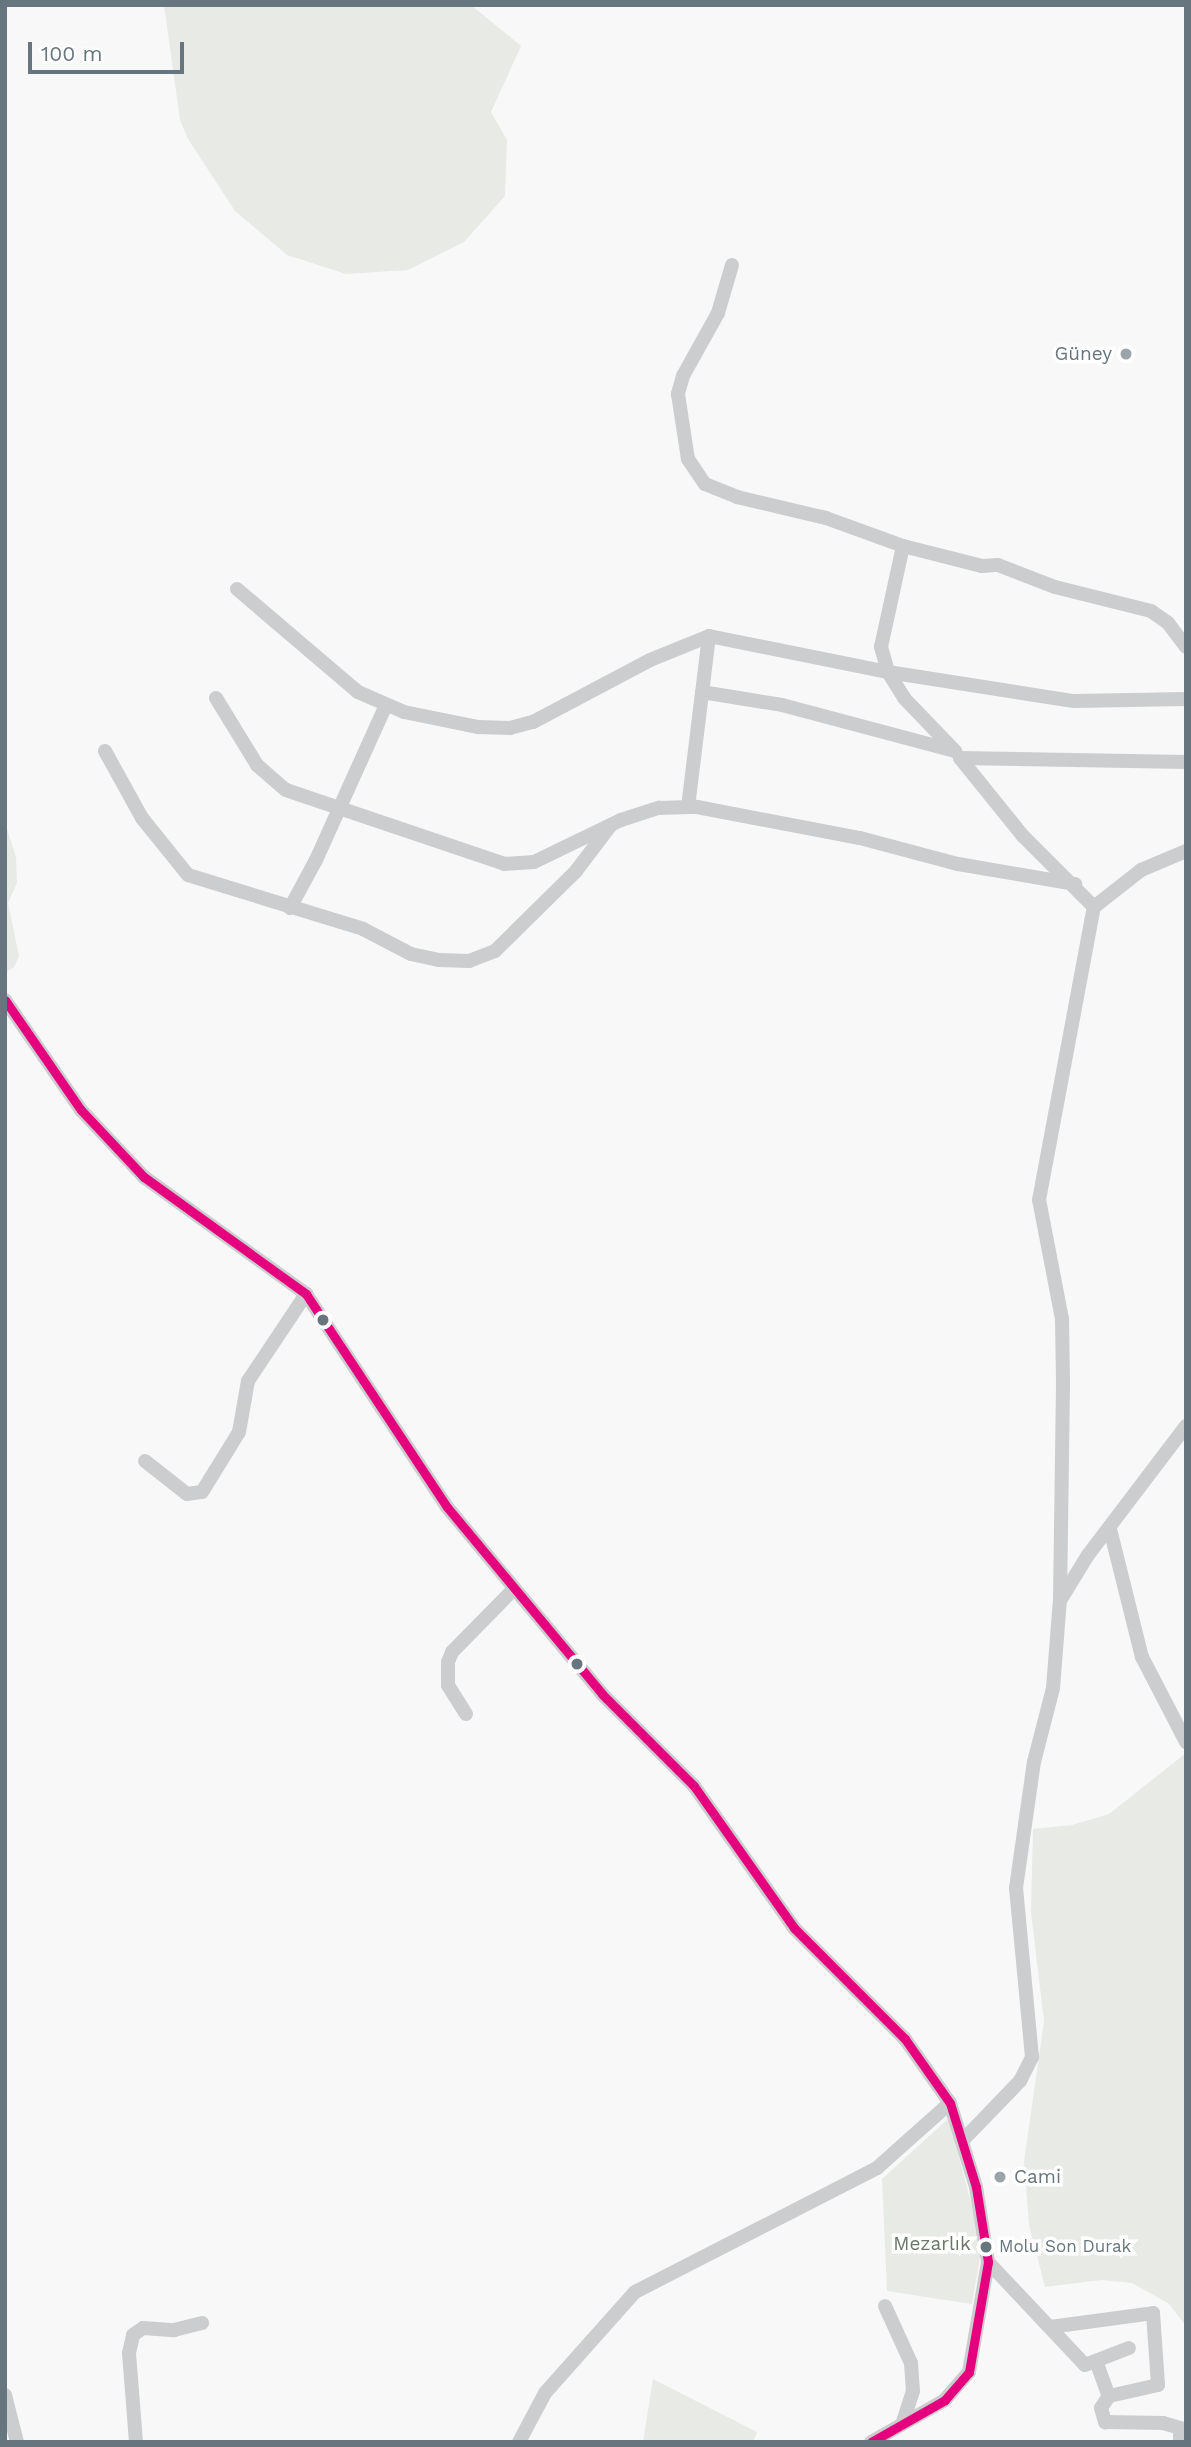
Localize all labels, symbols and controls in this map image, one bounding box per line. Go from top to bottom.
scale bar [32,28,187,72]
text: 100 m [41,41,103,66]
place label: Güney [1054,343,1112,365]
marker: Güney [1118,346,1134,362]
unlabelled marker [316,1313,330,1327]
unlabelled marker [570,1657,584,1671]
place label: Cami [1014,2166,1061,2188]
marker: Cami [992,2169,1008,2185]
park label: Mezarlık [893,2233,971,2255]
place label: Molu Son Durak [999,2237,1131,2257]
marker: Molu Son Durak [979,2240,993,2254]

